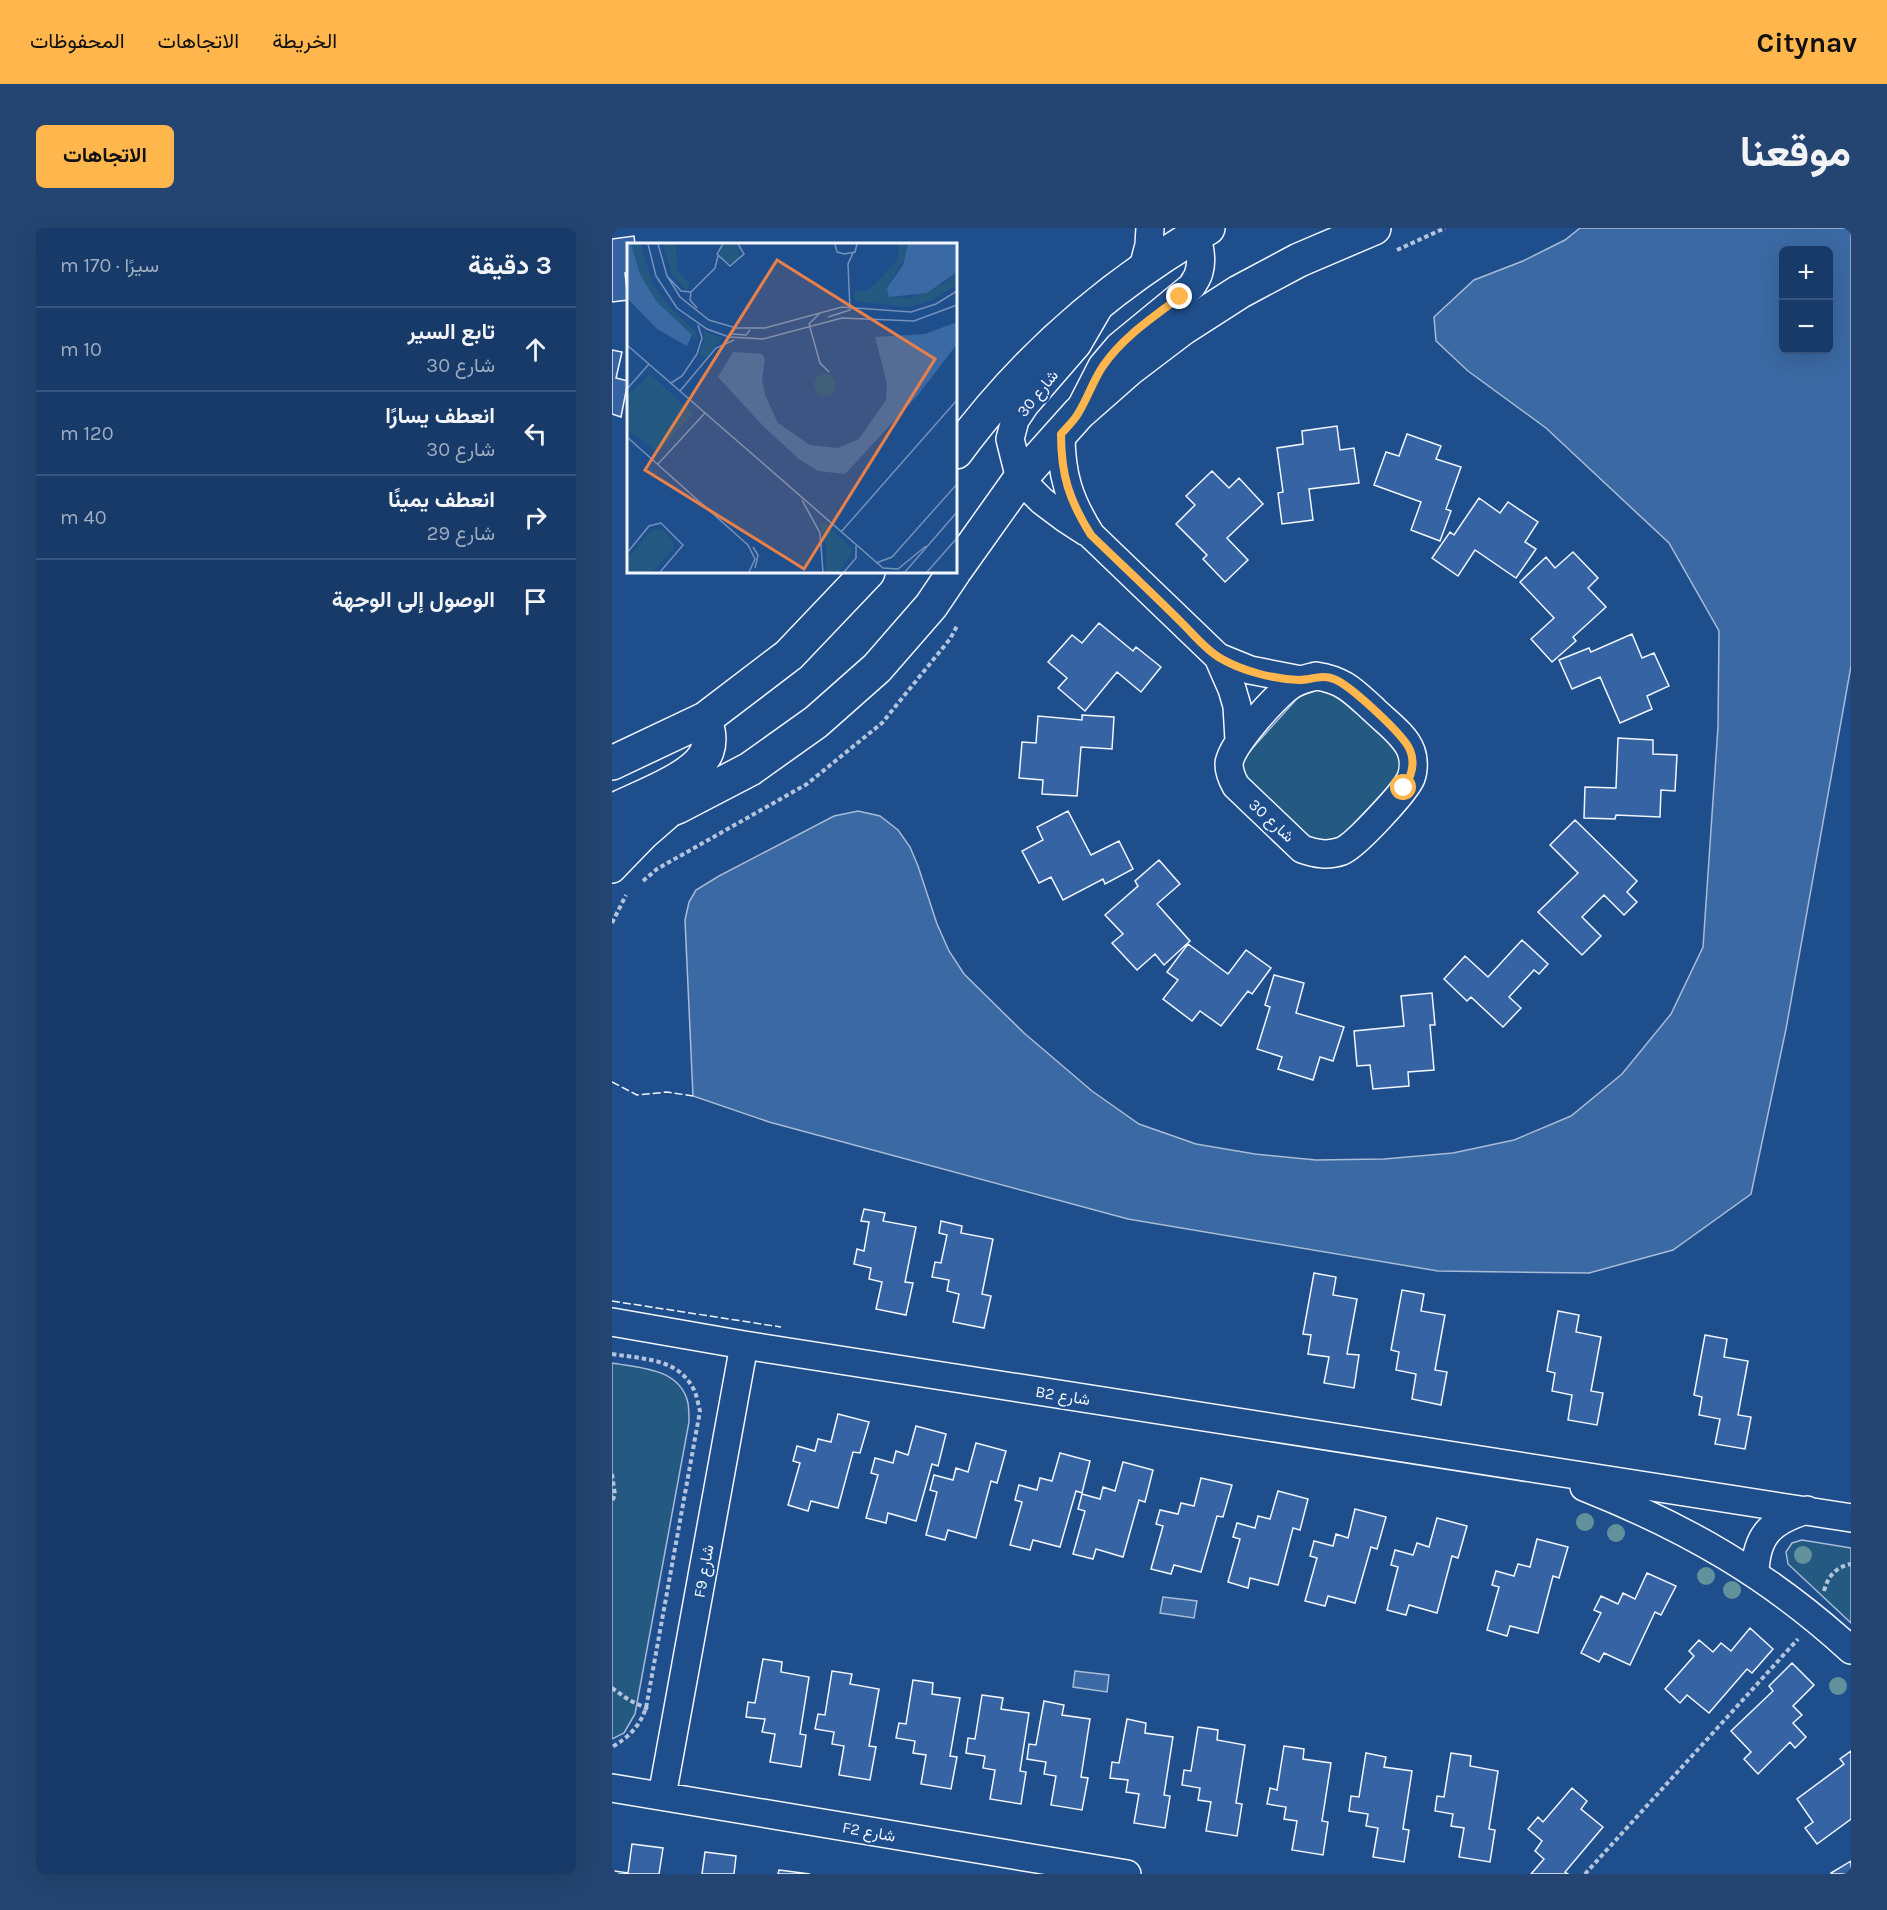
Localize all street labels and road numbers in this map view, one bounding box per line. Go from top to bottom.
street label: شارع 30 [1013,366,1064,422]
street label: شارع 30 [1244,795,1298,848]
street label: B2 شارع [1034,1382,1092,1411]
street label: F9 شارع [689,1543,719,1600]
street label: F2 شارع [840,1817,897,1847]

